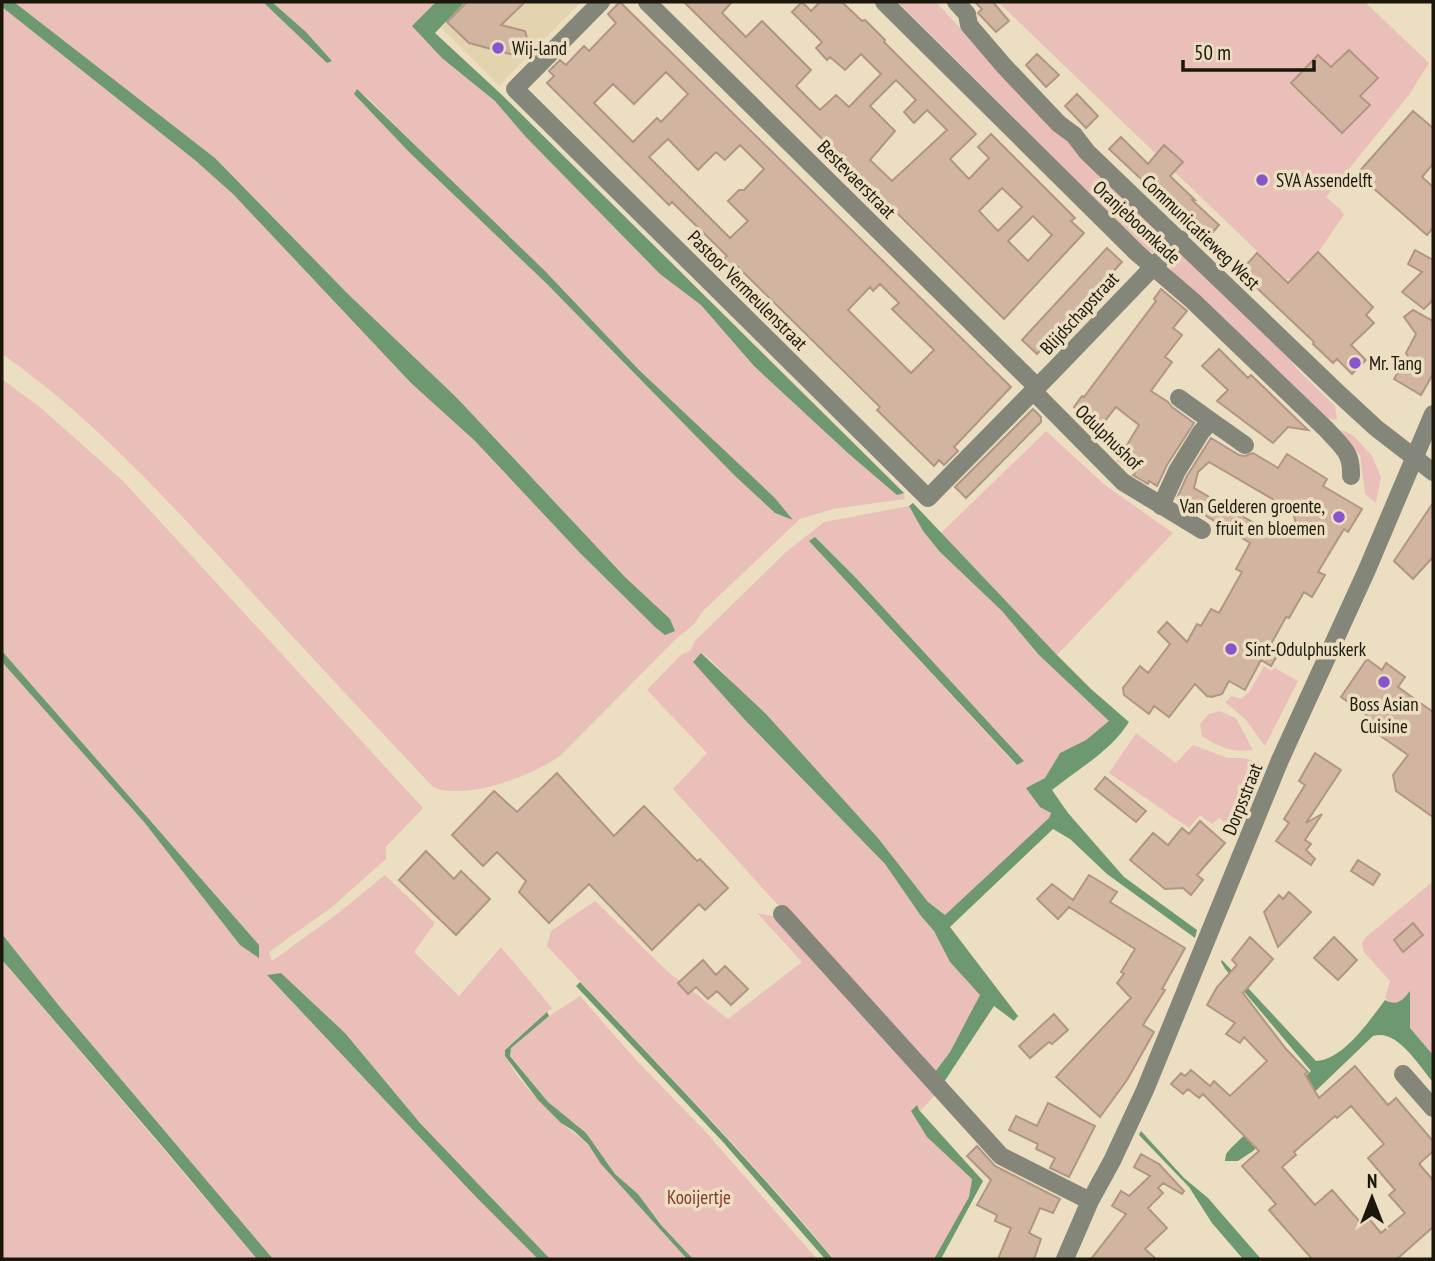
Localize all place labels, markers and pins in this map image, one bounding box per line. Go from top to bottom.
place label: Wij-land [512,36,567,60]
marker: Wij-land [490,40,506,56]
place label: SVA Assendelft [1276,168,1373,192]
marker: SVA Assendelft [1254,172,1270,188]
place label: Mr. Tang [1369,351,1422,375]
marker: Mr. Tang [1347,355,1363,371]
place label: Van Gelderen groente, fruit en bloemen [1179,494,1325,540]
marker: Van Gelderen groente, fruit en bloemen [1331,509,1347,525]
place label: Sint-Odulphuskerk [1245,637,1367,661]
marker: Sint-Odulphuskerk [1223,641,1239,657]
marker: Boss Asian Cuisine [1376,674,1392,690]
place label: Boss Asian Cuisine [1350,692,1419,738]

